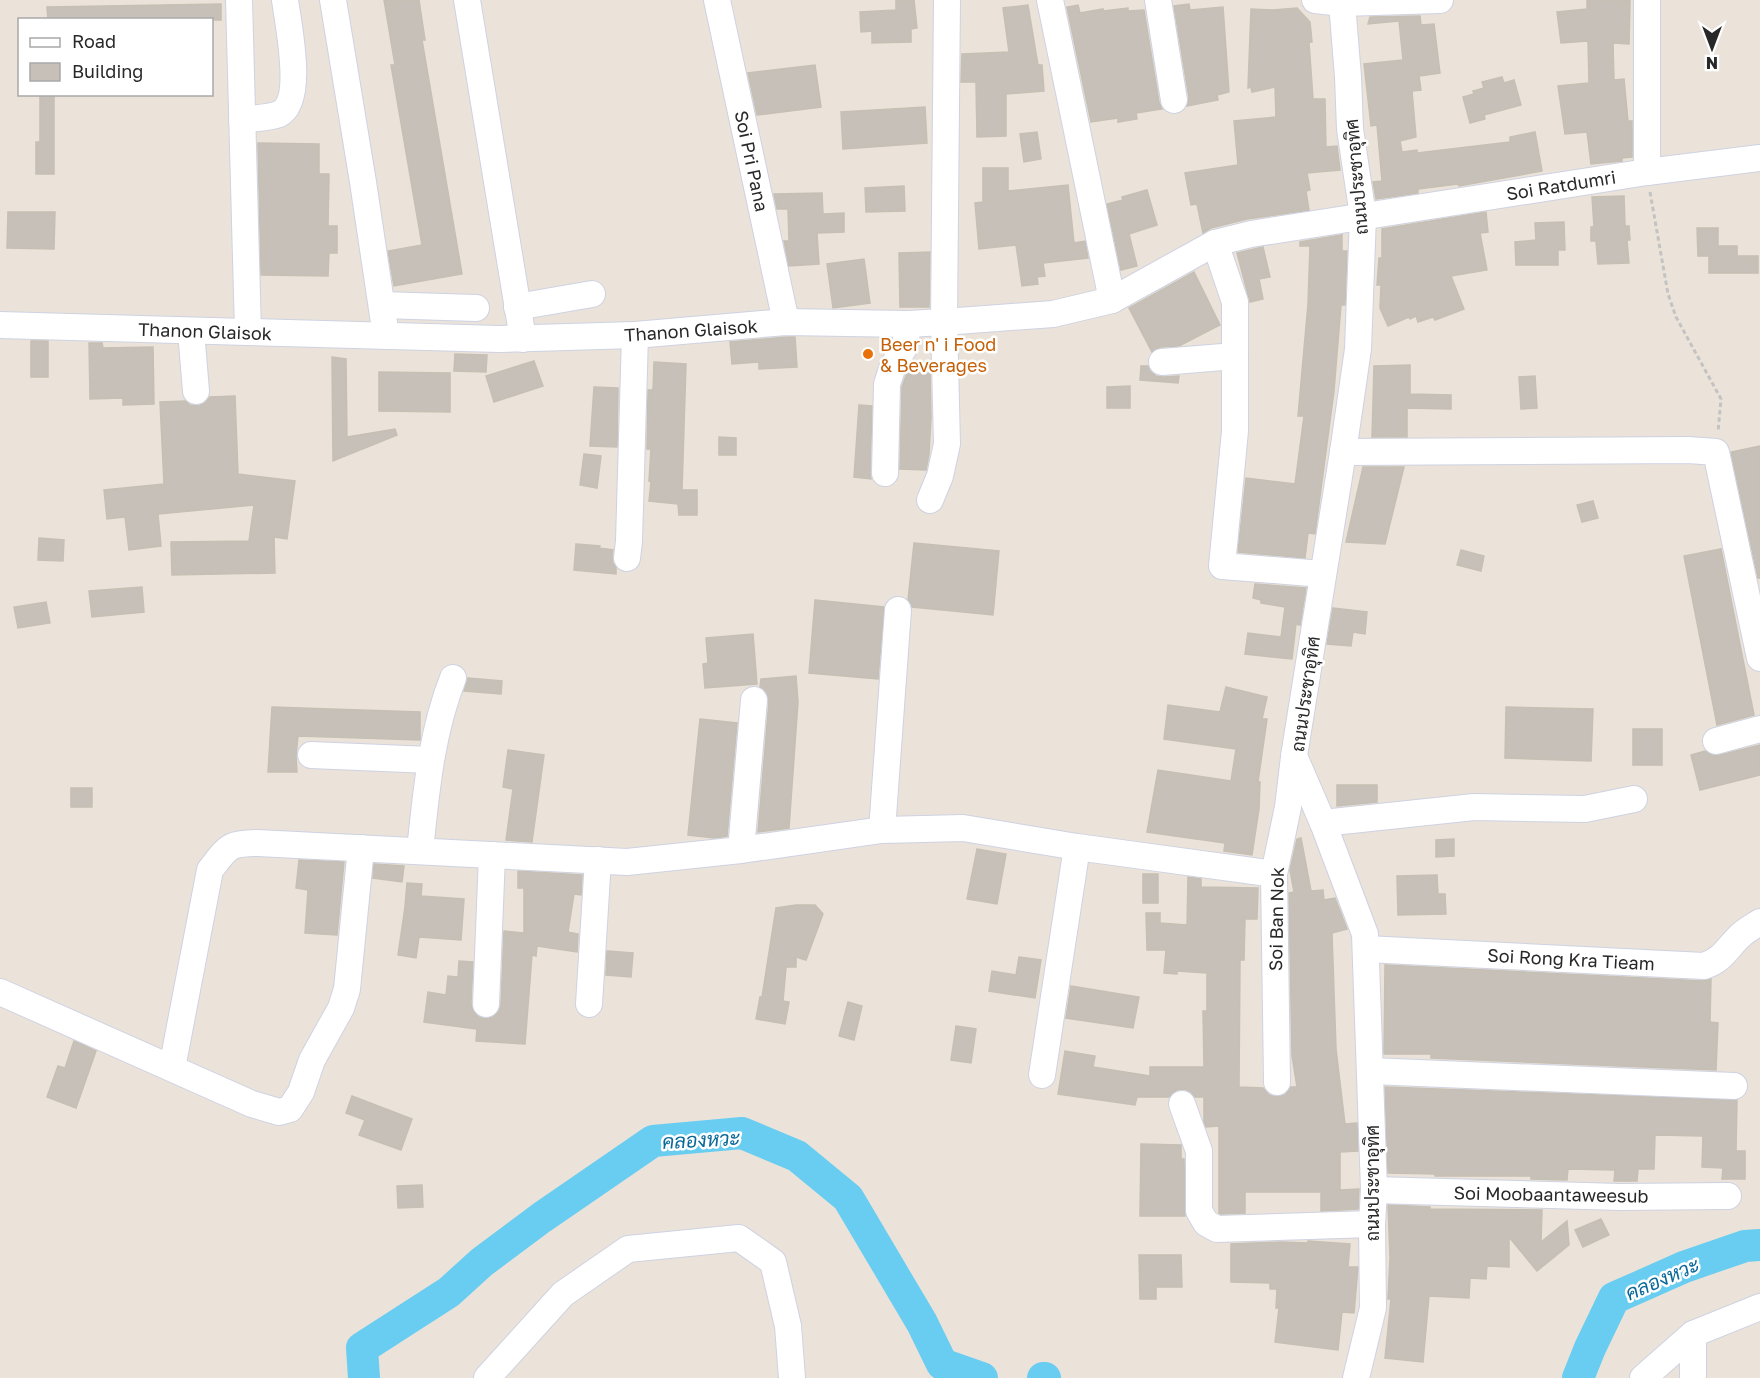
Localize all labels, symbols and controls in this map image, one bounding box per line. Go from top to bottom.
legend [18,18,213,96]
north arrow [1682,18,1742,78]
text: Road [72,30,116,52]
text: N [1706,53,1718,73]
text: Building [72,60,143,82]
street label: Soi Pri Pana [731,108,773,214]
street label: ถนนประชาอุทิศ [1340,118,1374,236]
street label: Soi Ratdumri [1505,165,1617,205]
street label: Thanon Glaisok [623,314,759,346]
street label: Thanon Glaisok [138,318,272,344]
place label: Beer n' i Food & Beverages [880,333,996,376]
marker: Beer n' i Food & Beverages [861,347,875,361]
street label: ถนนประชาอุทิศ [1286,635,1326,753]
street label: Soi Ban Nok [1264,867,1288,971]
street label: Soi Rong Kra Tieam [1487,944,1655,974]
water label: คลองหวะ [661,1125,741,1153]
street label: ถนนประชาอุทิศ [1361,1125,1385,1241]
street label: Soi Moobaantaweesub [1453,1181,1649,1207]
water label: คลองหวะ [1621,1252,1703,1304]

